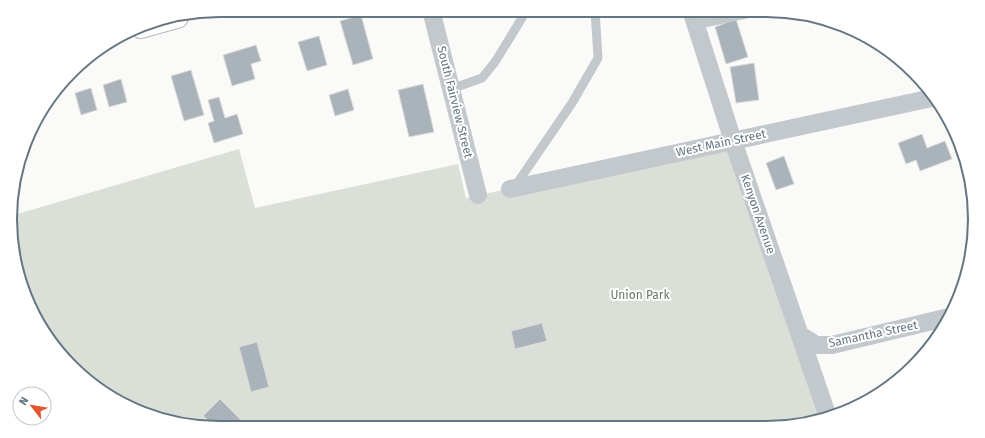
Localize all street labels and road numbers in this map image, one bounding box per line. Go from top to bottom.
street label: South Fairview Street [434,45,476,160]
street label: West Main Street [675,127,768,159]
street label: Kenyon Avenue [738,172,778,256]
street label: Samantha Street [827,318,919,350]

